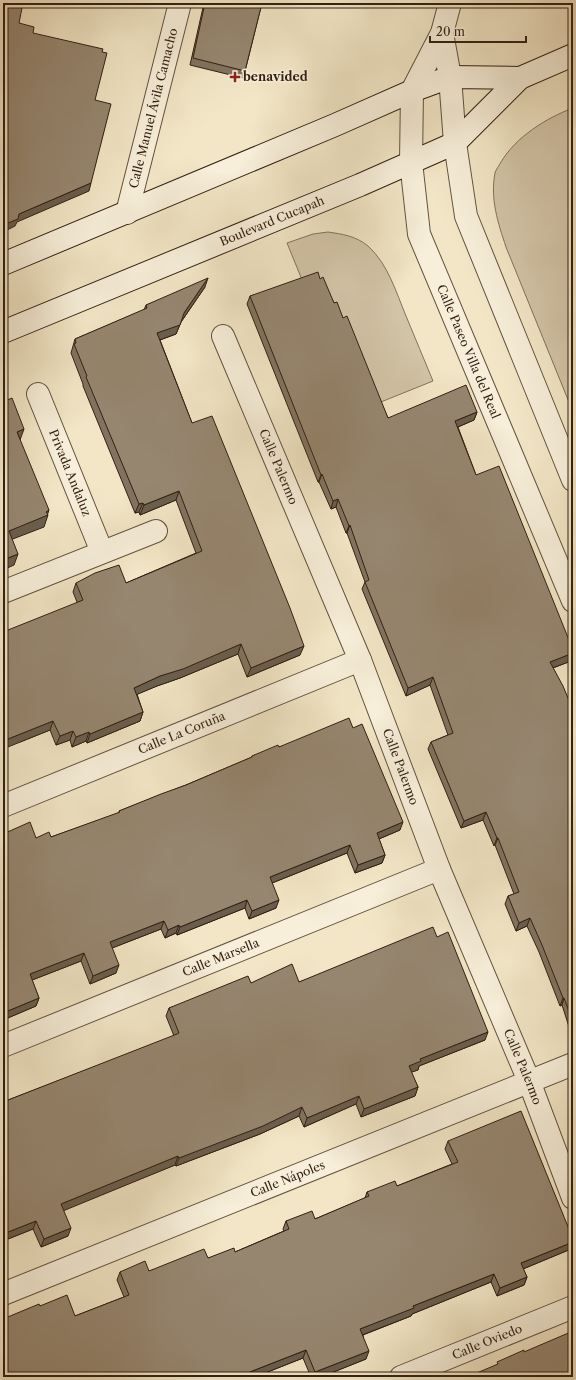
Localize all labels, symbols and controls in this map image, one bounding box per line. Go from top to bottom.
scale bar [430,18,526,44]
text: 20 m [436,24,465,39]
street label: Calle Manuel Ávila Camacho [126,27,180,190]
place label: benavided [242,69,308,84]
marker: benavided [230,72,240,82]
street label: Boulevard Cucapah [217,192,327,249]
street label: Calle Paseo Villa del Real [434,282,504,421]
street label: Calle Palermo [256,426,301,507]
street label: Privada Andaluz [46,427,95,518]
street label: Calle La Coruña [136,708,228,757]
street label: Calle Palermo [380,726,422,807]
street label: Calle Marsella [180,935,262,979]
street label: Calle Palermo [501,1026,545,1107]
street label: Calle Nápoles [248,1157,327,1200]
street label: Calle Oviedo [450,1321,524,1362]

